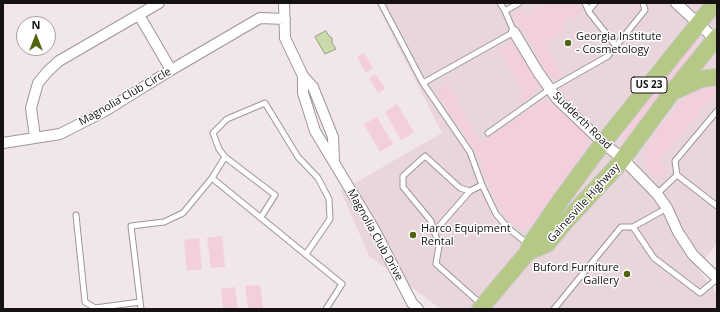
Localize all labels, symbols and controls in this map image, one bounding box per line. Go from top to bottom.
north arrow [16,16,56,56]
text: N [32,17,40,32]
place label: Georgia Institute - Cosmetology [576,30,662,56]
marker: Georgia Institute - Cosmetology [563,38,573,48]
street label: Magnolia Club Circle [77,65,173,129]
road number: US 23 [631,77,667,93]
street label: Sudderth Road [550,90,614,152]
street label: Gainesville Highway [545,161,623,245]
street label: Magnolia Club Drive [344,187,406,283]
place label: Harco Equipment Rental [421,222,511,248]
marker: Harco Equipment Rental [408,230,418,240]
place label: Buford Furniture Gallery [533,261,619,287]
marker: Buford Furniture Gallery [622,269,632,279]

